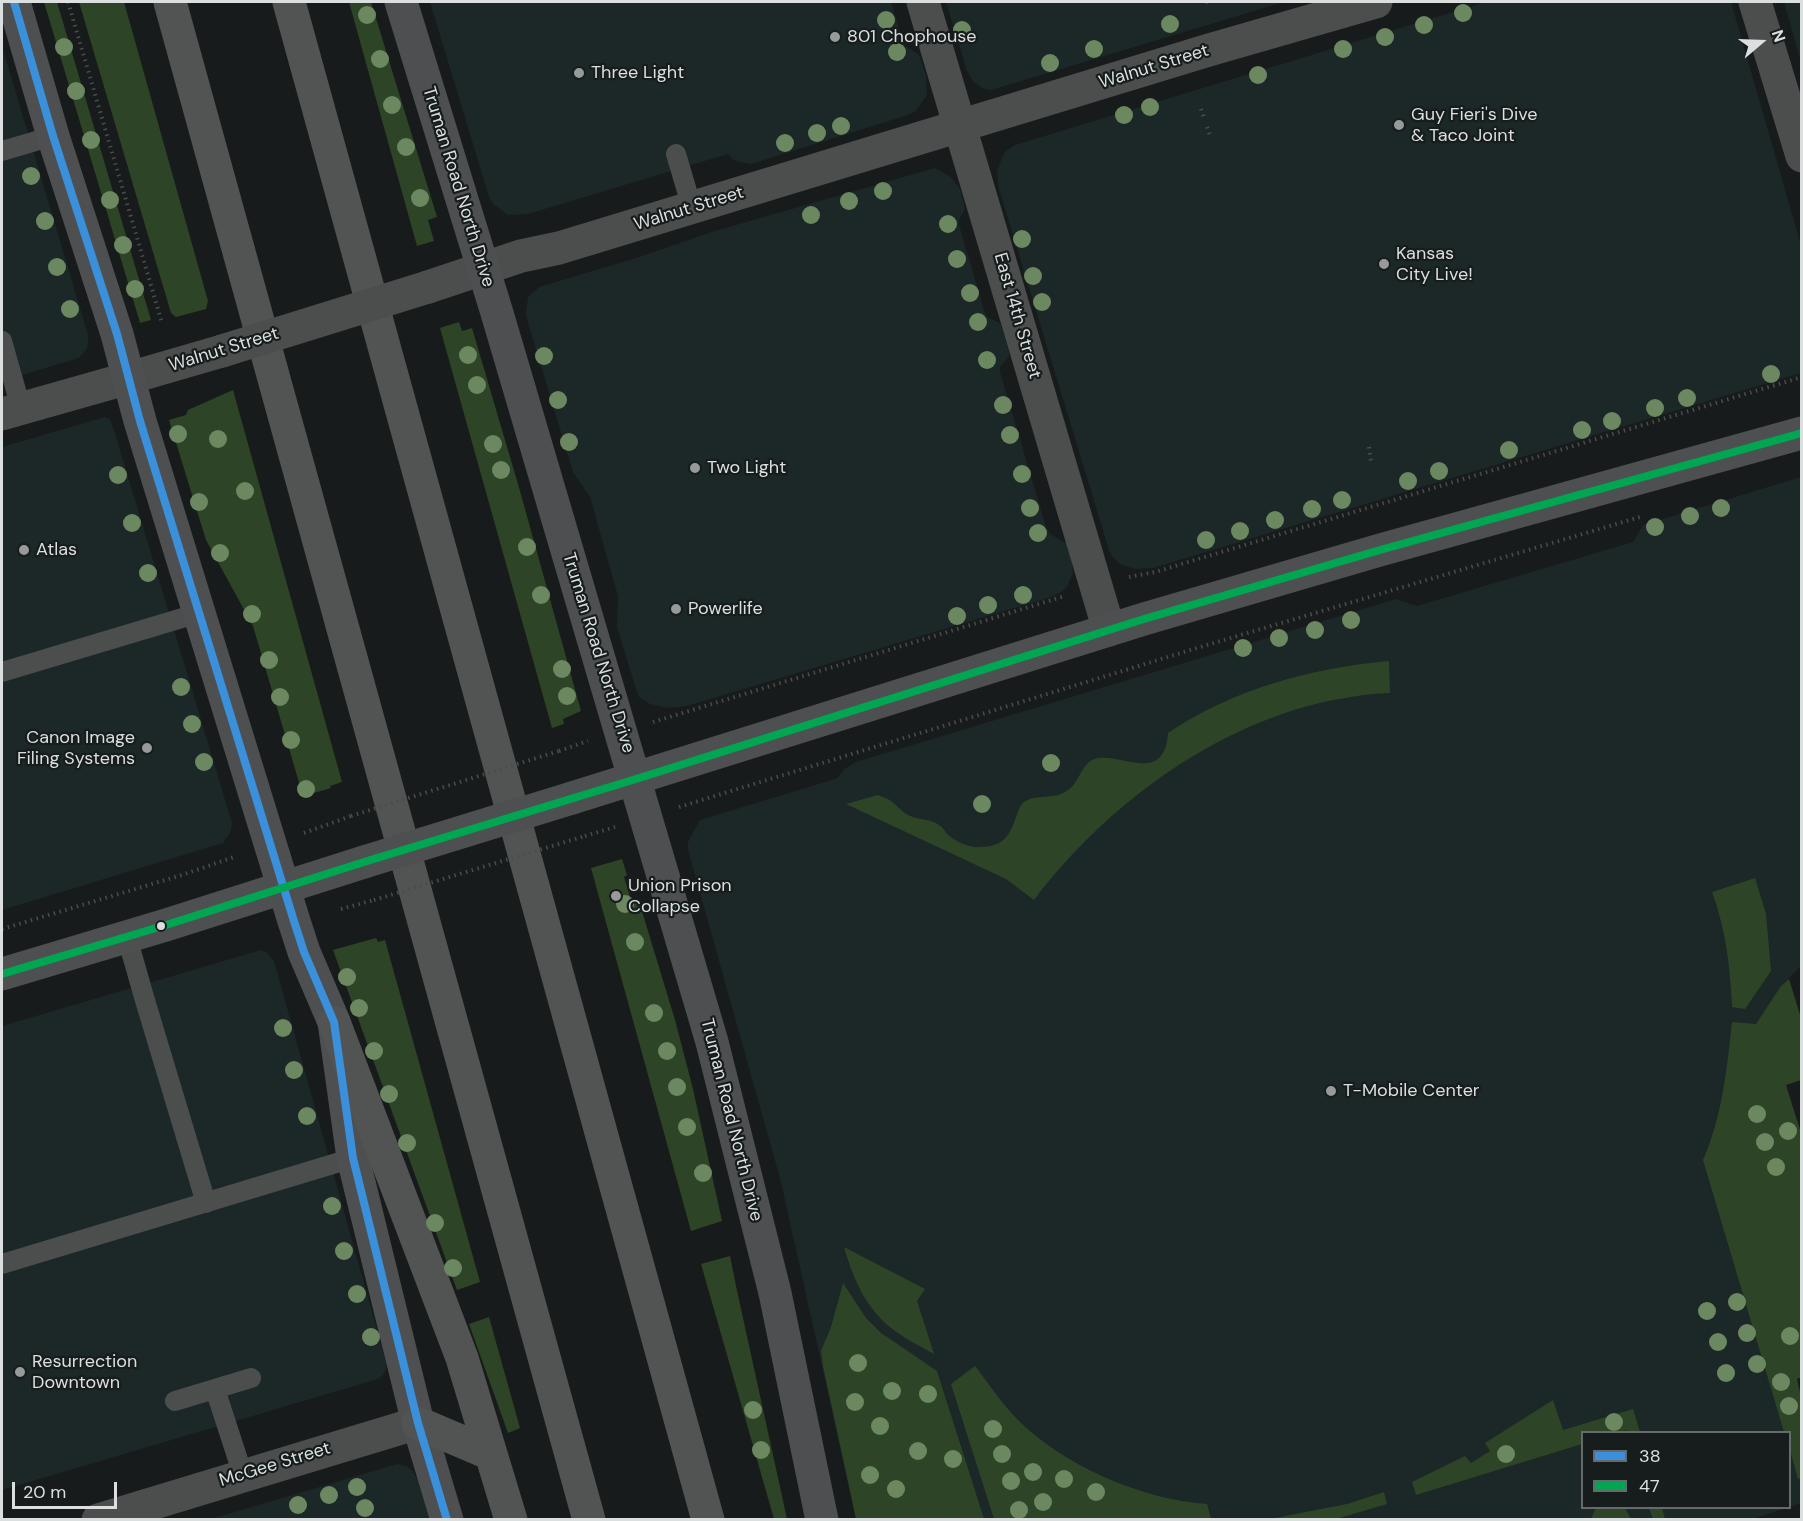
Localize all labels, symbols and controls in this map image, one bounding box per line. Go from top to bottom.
north arrow [1731,12,1791,72]
place label: 801 Chophouse [847,26,976,48]
text: N [1767,27,1790,45]
marker: 801 Chophouse [828,30,842,44]
street label: Walnut Street [1096,40,1212,94]
place label: Three Light [591,62,684,84]
marker: Three Light [572,66,586,80]
street label: Truman Road North Drive [417,84,499,290]
place label: Guy Fieri's Dive & Taco Joint [1411,104,1538,146]
marker: Guy Fieri's Dive & Taco Joint [1392,118,1406,132]
street label: Walnut Street [631,182,747,236]
place label: Kansas City Live! [1396,243,1473,286]
street label: East 14th Street [989,250,1045,382]
marker: Kansas City Live! [1377,257,1391,271]
street label: Walnut Street [166,323,282,377]
place label: Two Light [707,457,786,479]
marker: Two Light [688,461,702,475]
place label: Atlas [36,539,77,561]
marker: Atlas [17,543,31,557]
street label: Truman Road North Drive [557,550,639,756]
place label: Powerlife [688,598,763,620]
marker: Powerlife [669,602,683,616]
place label: Canon Image Filing Systems [17,727,135,770]
marker: Canon Image Filing Systems [140,741,154,755]
place label: Union Prison Collapse [628,875,732,918]
marker: Union Prison Collapse [609,889,623,903]
unlabelled marker [155,920,167,932]
street label: Truman Road North Drive [695,1016,767,1224]
place label: T-Mobile Center [1343,1080,1480,1102]
marker: T-Mobile Center [1324,1084,1338,1098]
place label: Resurrection Downtown [32,1351,137,1394]
marker: Resurrection Downtown [13,1365,27,1379]
legend [1581,1431,1791,1509]
street label: McGee Street [217,1438,333,1492]
text: 38 [1639,1444,1661,1468]
scale bar [15,1470,120,1508]
text: 47 [1639,1474,1660,1498]
text: 20 m [23,1480,66,1504]

